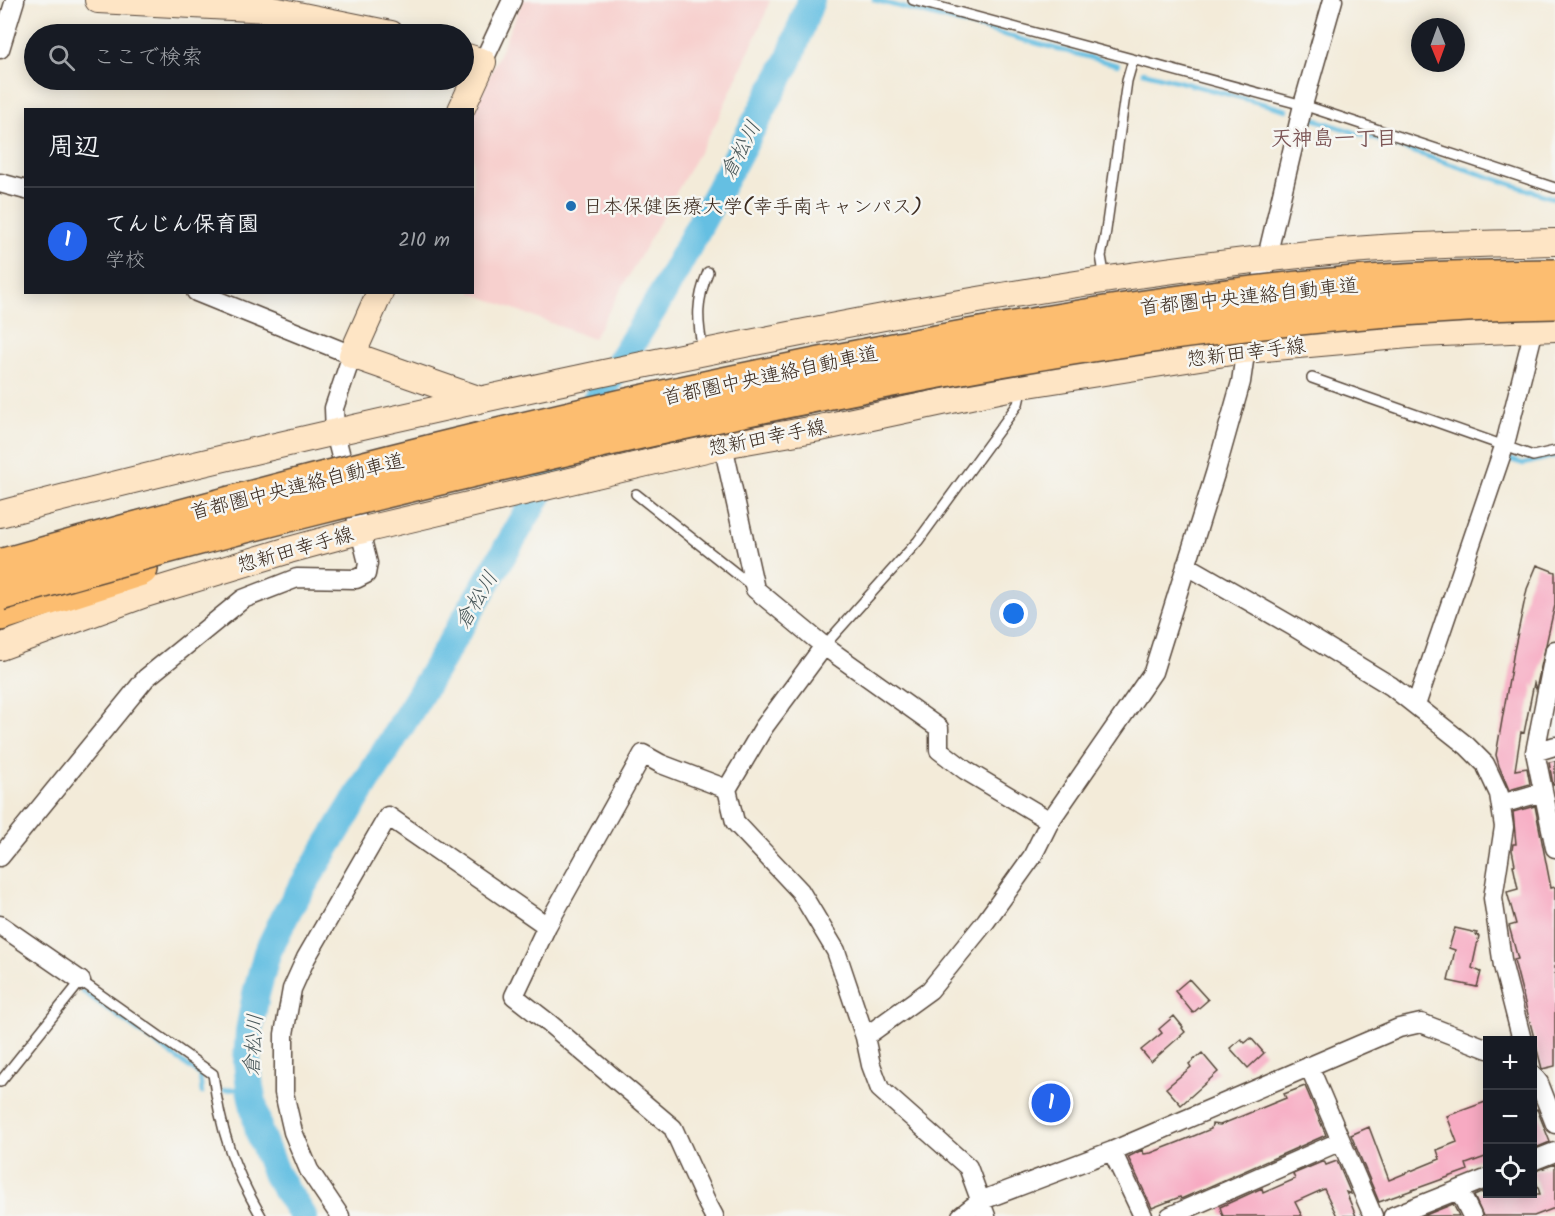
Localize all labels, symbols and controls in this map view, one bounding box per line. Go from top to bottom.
north arrow [1411,18,1465,72]
search box [24,24,474,90]
icon: search [45,41,78,74]
text: ここで検索 [93,41,203,76]
water label: 倉松川 [712,115,771,186]
district label: 天神島一丁目 [1271,123,1397,156]
text: 周辺 [48,127,100,169]
place label: 日本保健医療大学(幸手南キャンパス) [583,192,922,224]
marker: 日本保健医療大学(幸手南キャンパス) [564,199,578,213]
text: てんじん保育園 [105,208,259,243]
text: 1 [64,225,71,257]
text: 210 m [398,225,450,257]
text: 学校 [105,245,145,277]
street label: 首都圏中央連絡自動車道 [1138,271,1360,325]
street label: 惣新田幸手線 [1185,331,1308,377]
street label: 首都圏中央連絡自動車道 [659,338,881,415]
street label: 惣新田幸手線 [705,412,829,466]
street label: 首都圏中央連絡自動車道 [187,446,408,530]
street label: 惣新田幸手線 [233,519,358,583]
water label: 倉松川 [447,565,508,636]
your location [999,599,1028,628]
water label: 倉松川 [236,1013,273,1078]
map controls [1483,1036,1537,1198]
button: + [1483,1036,1537,1090]
pin: 1 [1032,1080,1070,1126]
button: − [1483,1090,1537,1144]
button: locate [1483,1144,1537,1198]

